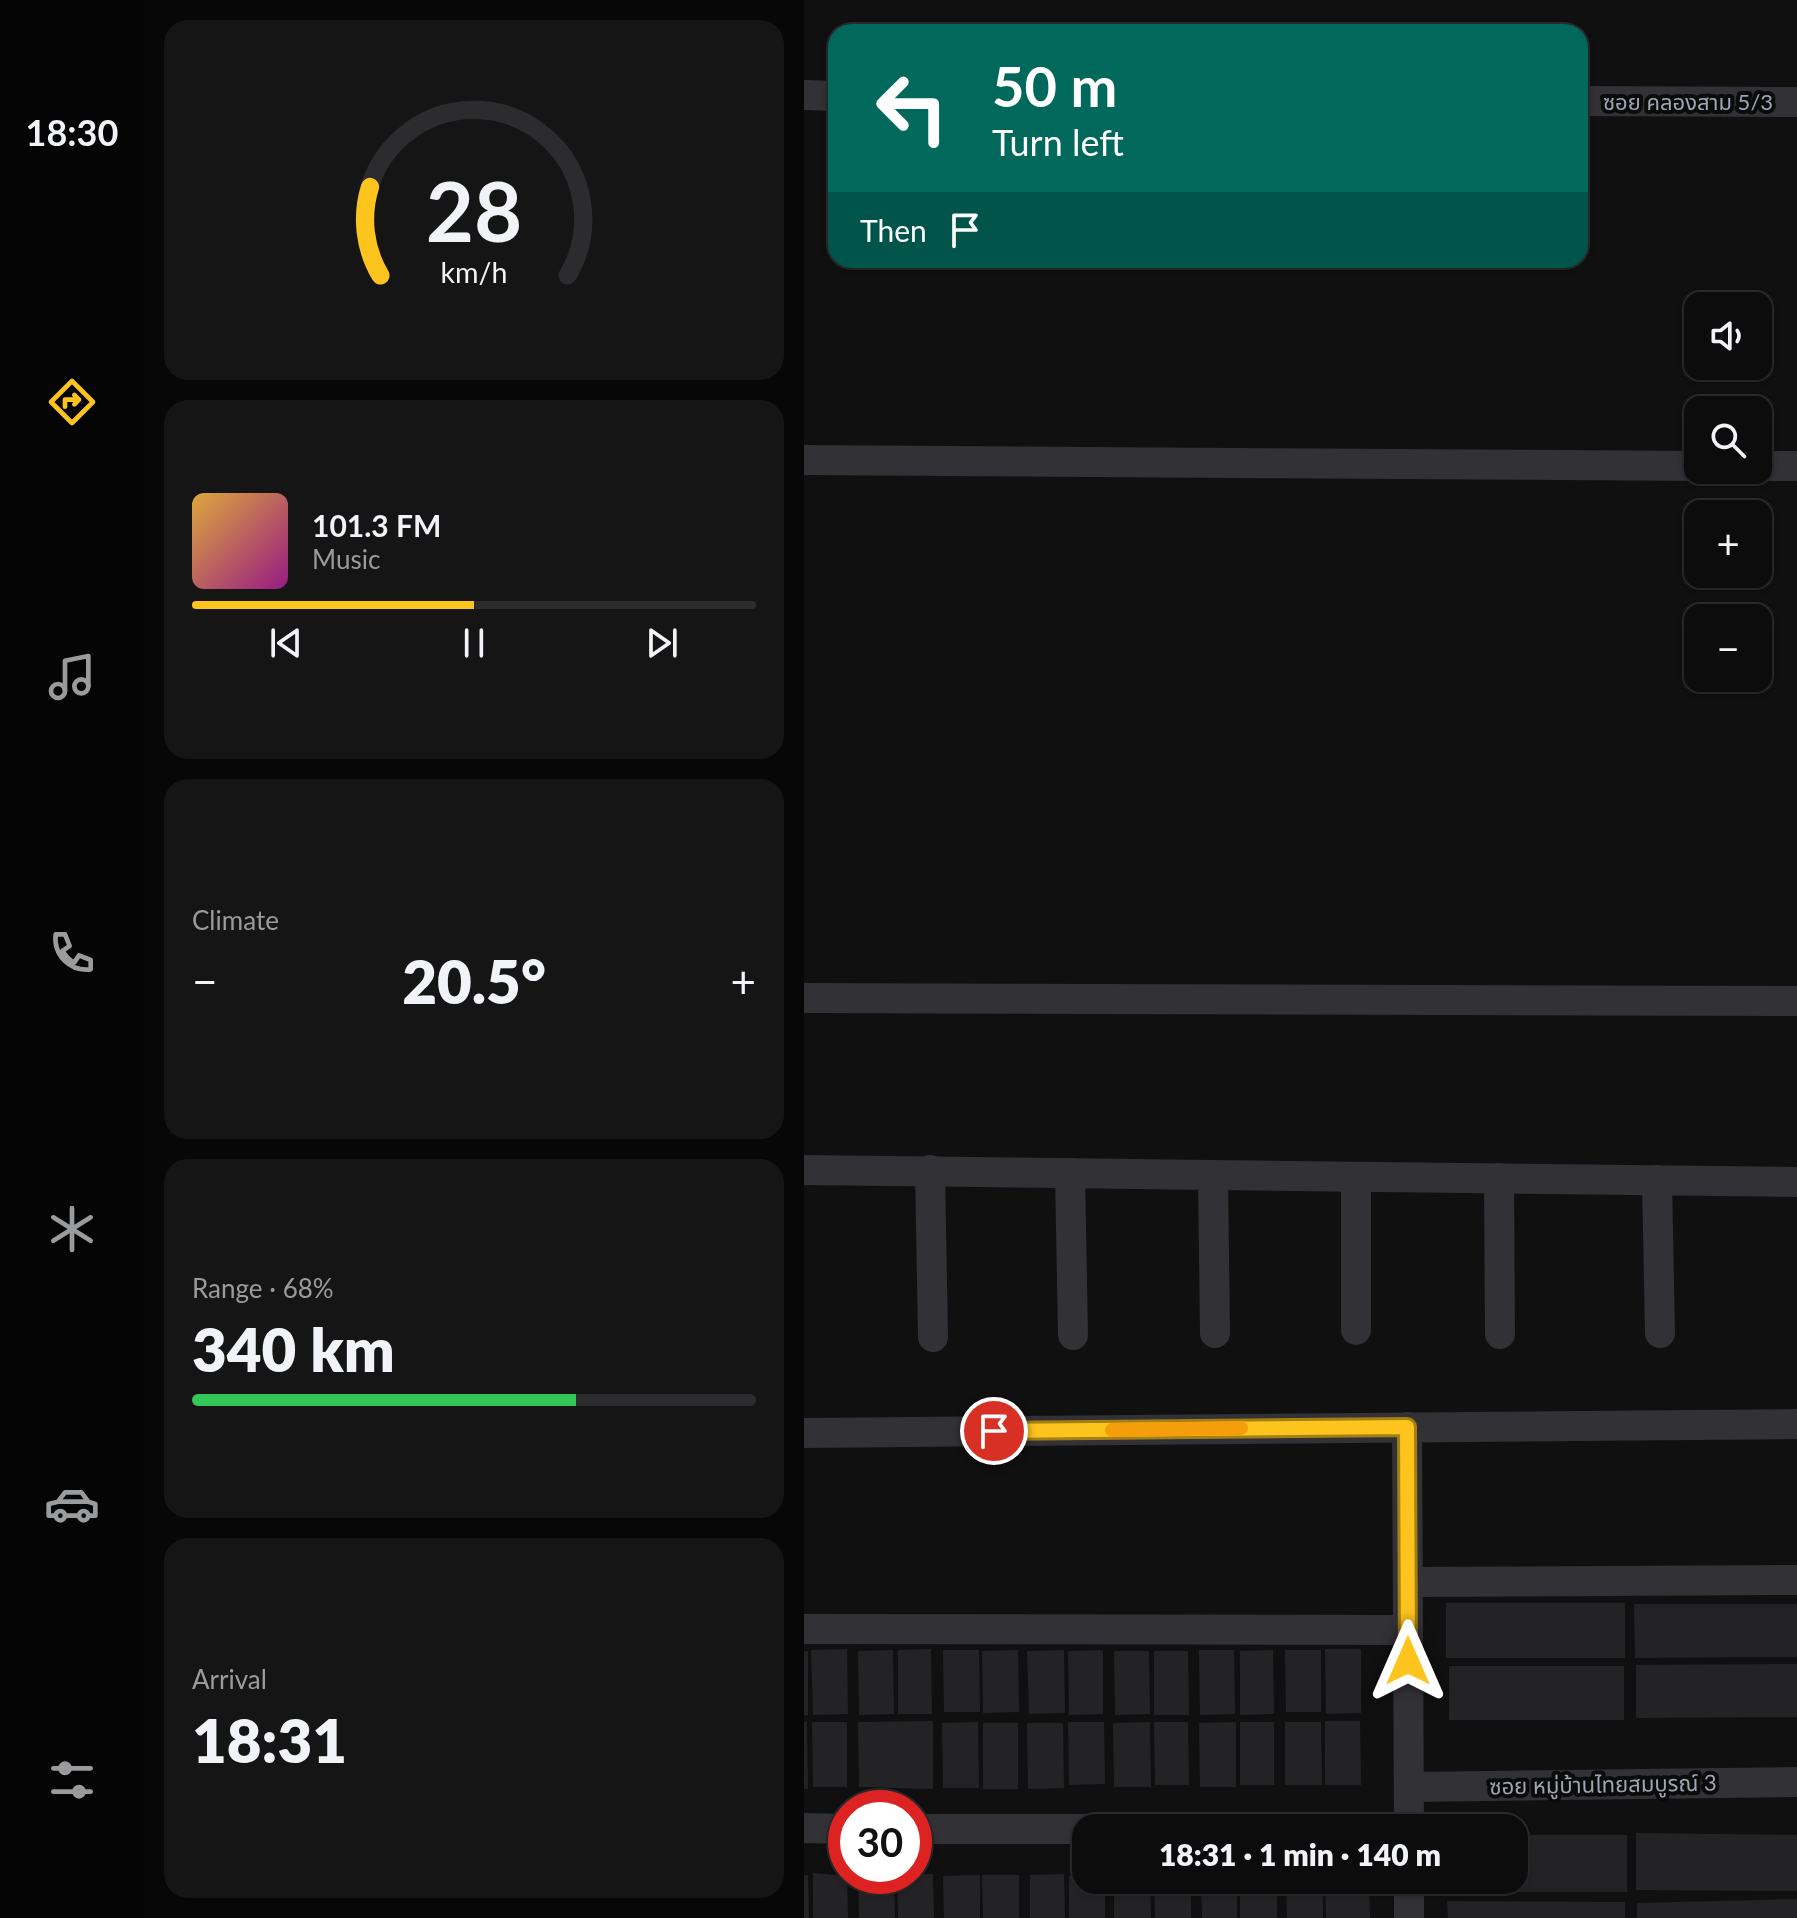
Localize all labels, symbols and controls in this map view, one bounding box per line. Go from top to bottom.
text: 50 m [992,52,1117,119]
icon: left [860,56,964,160]
street label: ซอย คลองสาม 5/3 [1603,88,1773,115]
text: 18:30 [26,110,118,154]
text: Turn left [992,120,1124,164]
text: 28 [426,159,522,259]
icon: arrive [943,208,987,252]
text: Then [860,212,927,248]
text: km/h [441,255,507,289]
map controls [1684,292,1772,692]
button: sound [1684,292,1772,380]
icon: directions [44,374,100,430]
button: search [1684,396,1772,484]
button: + [1684,500,1772,588]
text: 101.3 FM [312,507,441,543]
text: Music [312,543,380,575]
button: − [1684,604,1772,692]
icon: previous [264,621,308,665]
icon: pause [452,621,496,665]
icon: next [640,621,684,665]
icon: music [44,649,100,705]
text: Climate [192,904,279,936]
icon: phone [44,925,100,981]
text: 20.5° [402,945,546,1017]
text: − [192,955,218,1007]
text: + [730,955,756,1007]
icon: climate [44,1201,100,1257]
text: Range · 68% [192,1272,334,1304]
text: 340 km [192,1313,395,1385]
pin [960,1397,1028,1465]
icon: arrive [972,1409,1016,1453]
icon: car [44,1476,100,1532]
position arrow [1366,1619,1450,1703]
text: Arrival [192,1663,267,1695]
text: 18:31 [192,1704,347,1776]
icon: filters [44,1752,100,1808]
street label: ซอย หมู่บ้านไทยสมบูรณ์ 3 [1489,1769,1717,1800]
speed limit sign: 30 [828,1790,932,1894]
text: 18:31 · 1 min · 140 m [1159,1836,1441,1872]

